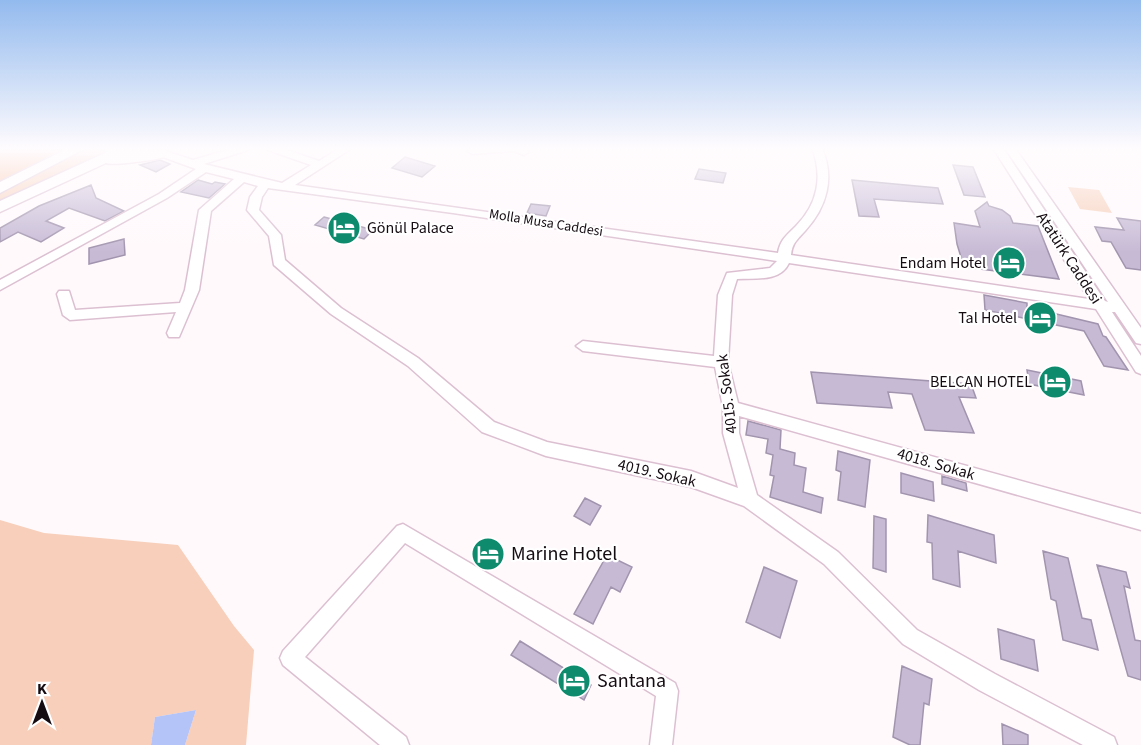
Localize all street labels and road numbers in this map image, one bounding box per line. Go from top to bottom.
street label: Molla Musa Caddesi [488,204,604,242]
street label: Atatürk Caddesi [1031,208,1107,308]
street label: 4015. Sokak [711,353,743,435]
street label: 4018. Sokak [895,442,978,486]
street label: 4019. Sokak [616,453,699,493]

